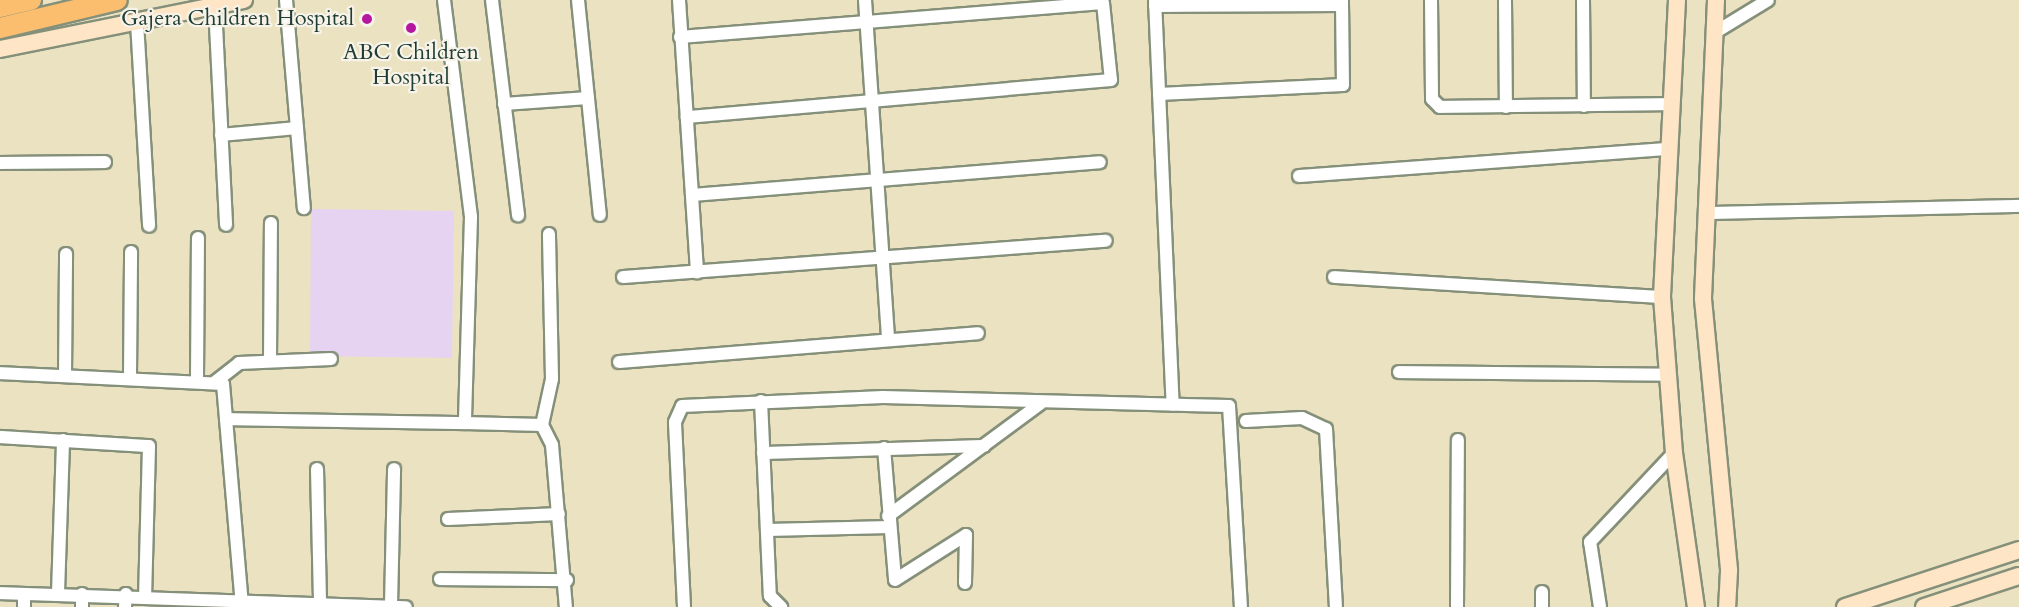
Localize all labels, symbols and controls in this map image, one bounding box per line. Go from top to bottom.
place label: Gajera Children Hospital [121,6,354,32]
marker: Gajera Children Hospital [358,10,376,28]
marker: ABC Children Hospital [402,19,420,37]
place label: ABC Children Hospital [343,39,479,90]

